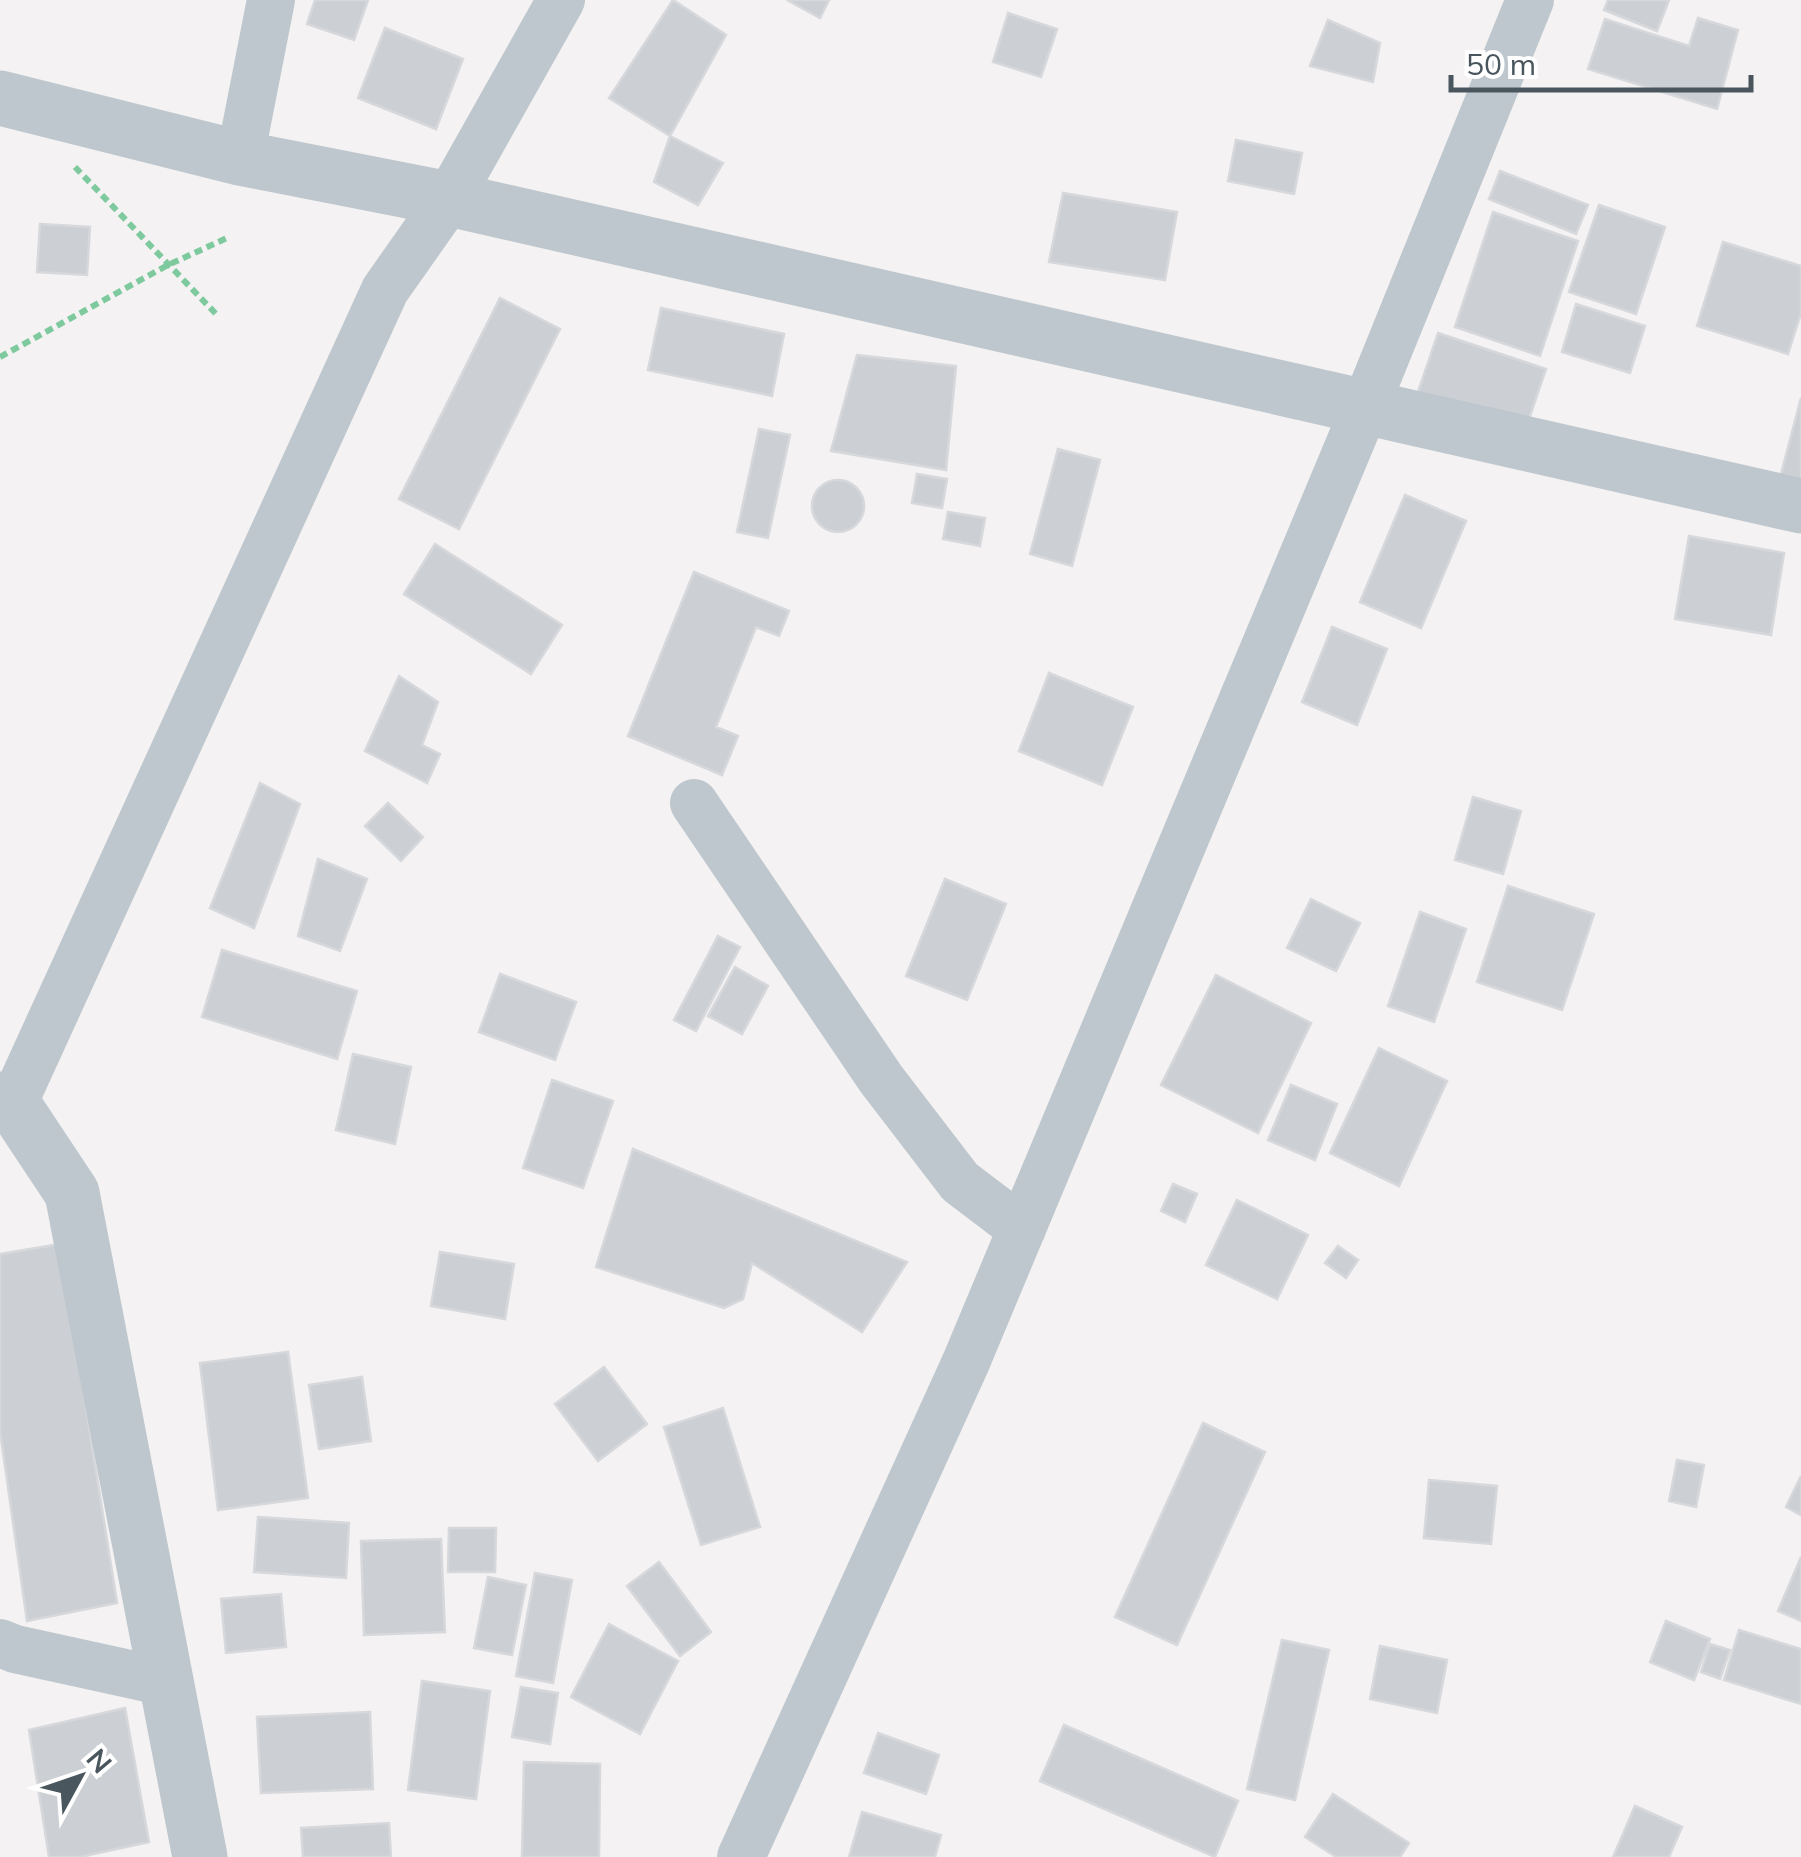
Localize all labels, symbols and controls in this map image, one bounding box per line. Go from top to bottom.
scale bar [1451,30,1751,92]
text: 50 m [1466,45,1536,83]
north arrow [30,1727,130,1827]
text: N [79,1741,120,1780]

